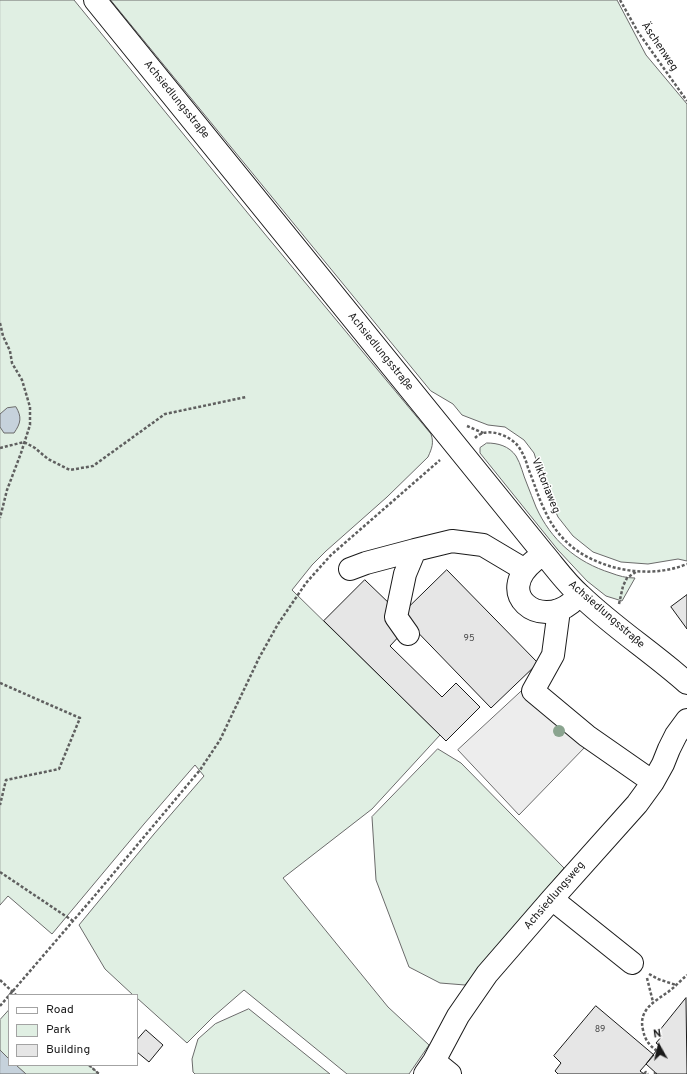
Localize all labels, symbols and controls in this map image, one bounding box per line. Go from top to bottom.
street label: Äschenweg [638,20,680,74]
street label: Achsiedlungsstraße [140,58,212,142]
street label: Achsiedlungsstraße [344,310,416,394]
street label: Viktoriaweg [528,456,562,516]
street label: Achsiedlungsstraße [565,578,647,652]
house number: 95 [464,634,474,644]
street label: Achsiedlungsweg [522,859,588,933]
legend [8,994,138,1066]
text: Road [46,1002,74,1018]
text: Park [46,1022,71,1038]
house number: 89 [595,1025,605,1035]
north arrow [639,1026,679,1066]
text: N [652,1027,662,1042]
text: Building [46,1042,90,1058]

